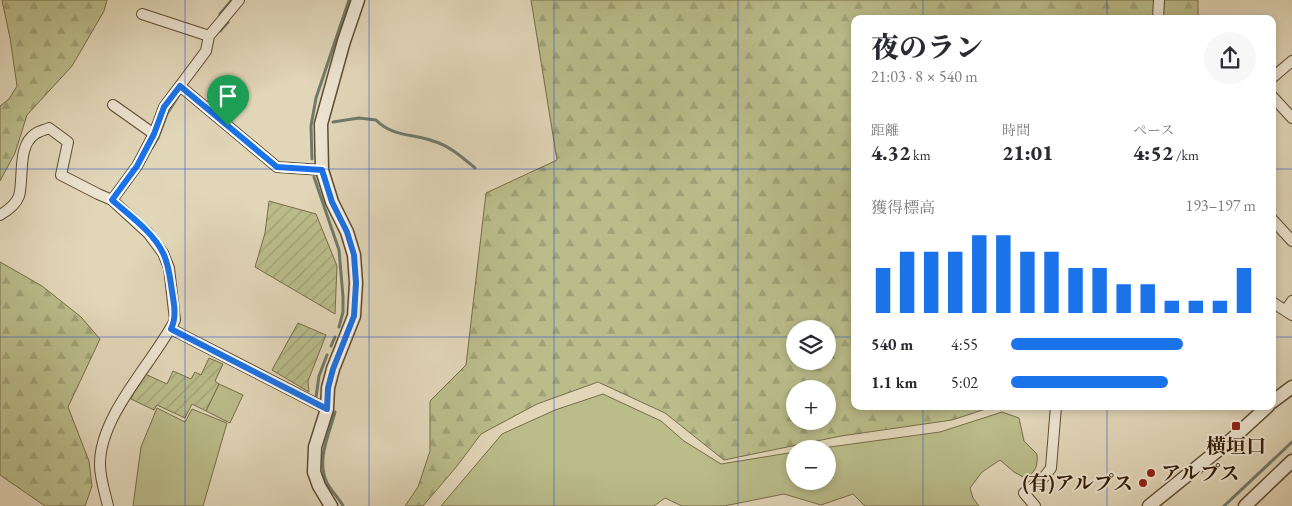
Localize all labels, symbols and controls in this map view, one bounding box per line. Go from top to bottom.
text: 夜のラン [871,29,983,65]
button: share [1204,32,1256,84]
text: 21:03 · 8 × 540 m [871,66,978,87]
pin [207,75,249,126]
icon: arrive [214,82,242,110]
text: 距離 [871,121,899,139]
text: 時間 [1002,121,1030,139]
text: ペース [1133,121,1174,139]
text: 4.32 [871,139,910,166]
text: 21:01 [1002,139,1053,166]
text: 4:52 [1133,139,1173,166]
text: km [910,146,931,164]
text: /km [1173,146,1199,164]
text: 193–197 m [1185,195,1256,216]
text: 獲得標高 [871,197,935,218]
map controls [786,320,836,490]
button: layers [786,320,836,370]
text: 540 m [871,334,913,355]
text: 4:55 [951,334,978,355]
text: 1.1 km [871,372,917,393]
text: 5:02 [951,372,978,393]
button: + [786,380,836,430]
marker: 横垣口 [1230,420,1242,432]
place label: 横垣口 [1206,433,1266,459]
button: − [786,440,836,490]
place label: アルプス [1161,460,1239,486]
marker: アルプス [1145,467,1157,479]
place label: (有)アルプス [1022,470,1133,496]
marker: (有)アルプス [1137,477,1149,489]

